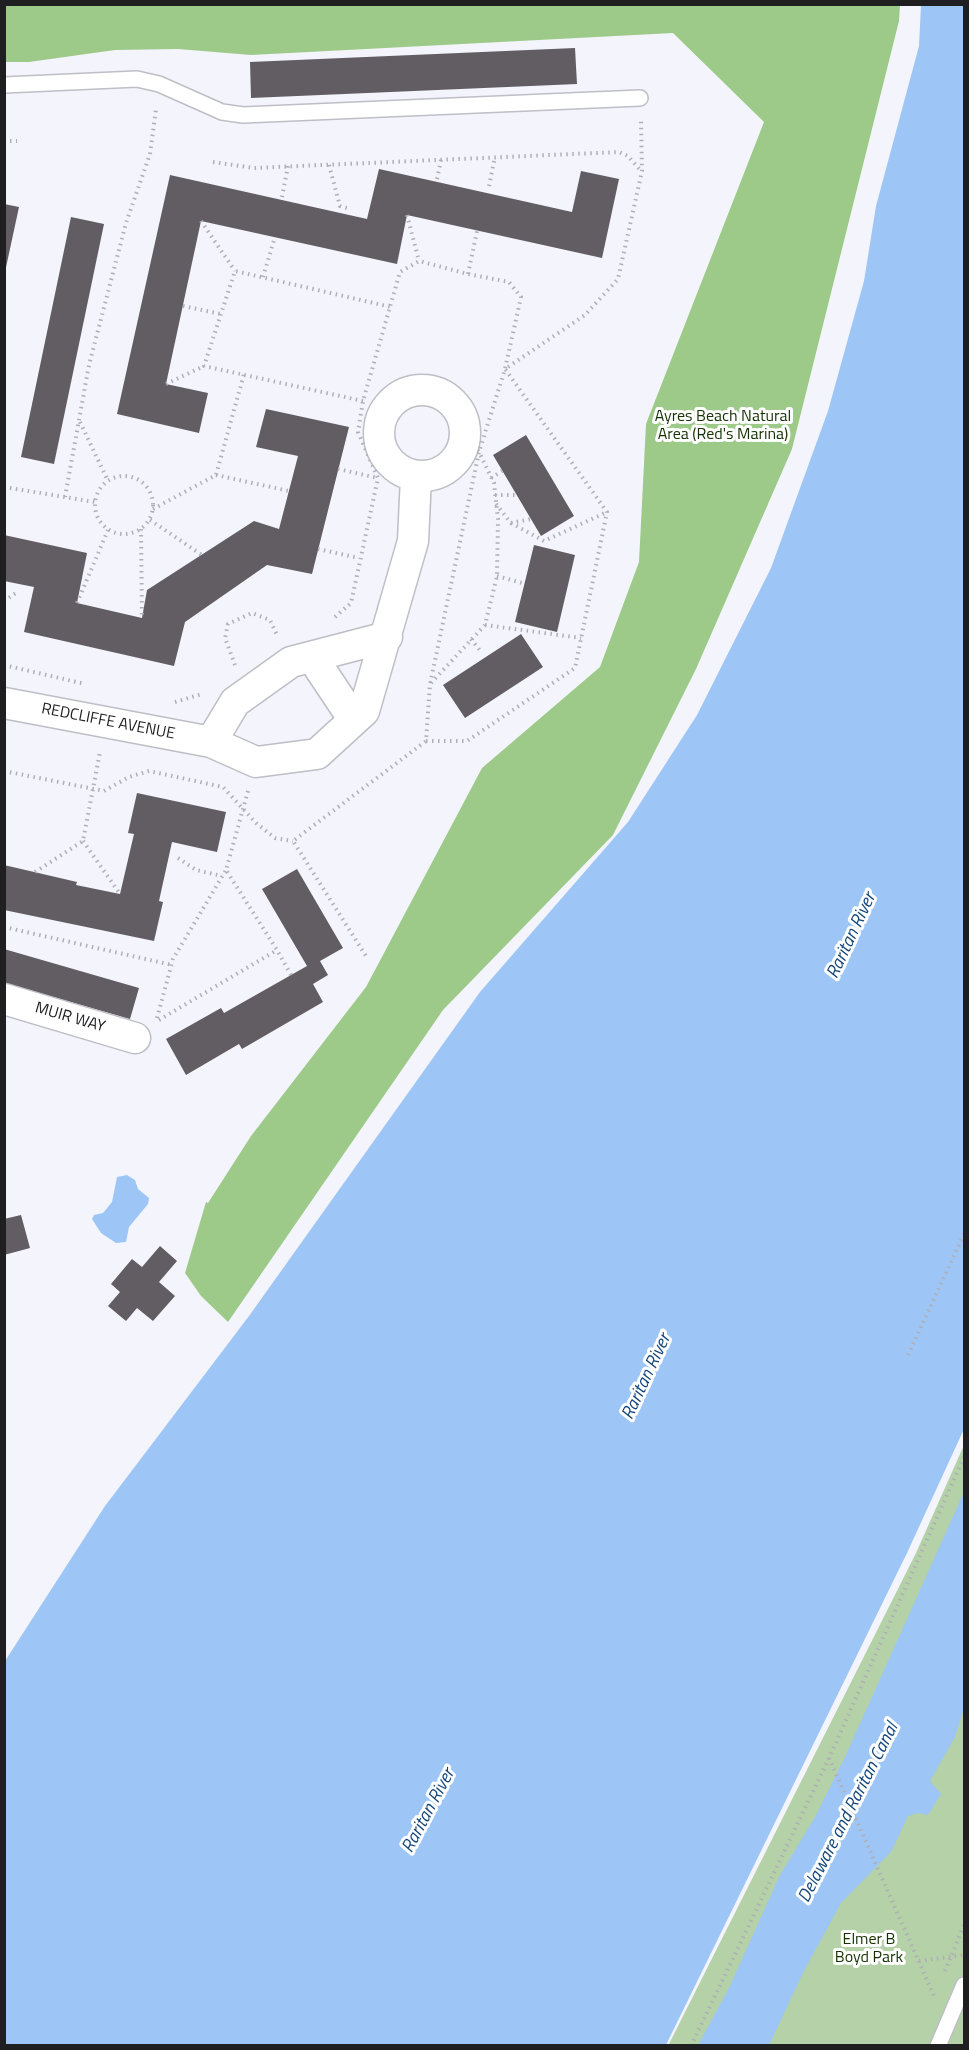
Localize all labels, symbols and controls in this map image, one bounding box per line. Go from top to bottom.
park label: Ayres Beach Natural Area (Red's Marina) [655,407,791,445]
street label: REDCLIFFE AVENUE [40,700,176,744]
water label: Raritan River [823,890,881,982]
street label: MUIR WAY [33,999,107,1037]
water label: Raritan River [618,1331,676,1423]
water label: Delaware and Raritan Canal [794,1720,904,1906]
water label: Raritan River [398,1765,460,1857]
park label: Elmer B Boyd Park [835,1930,903,1968]

